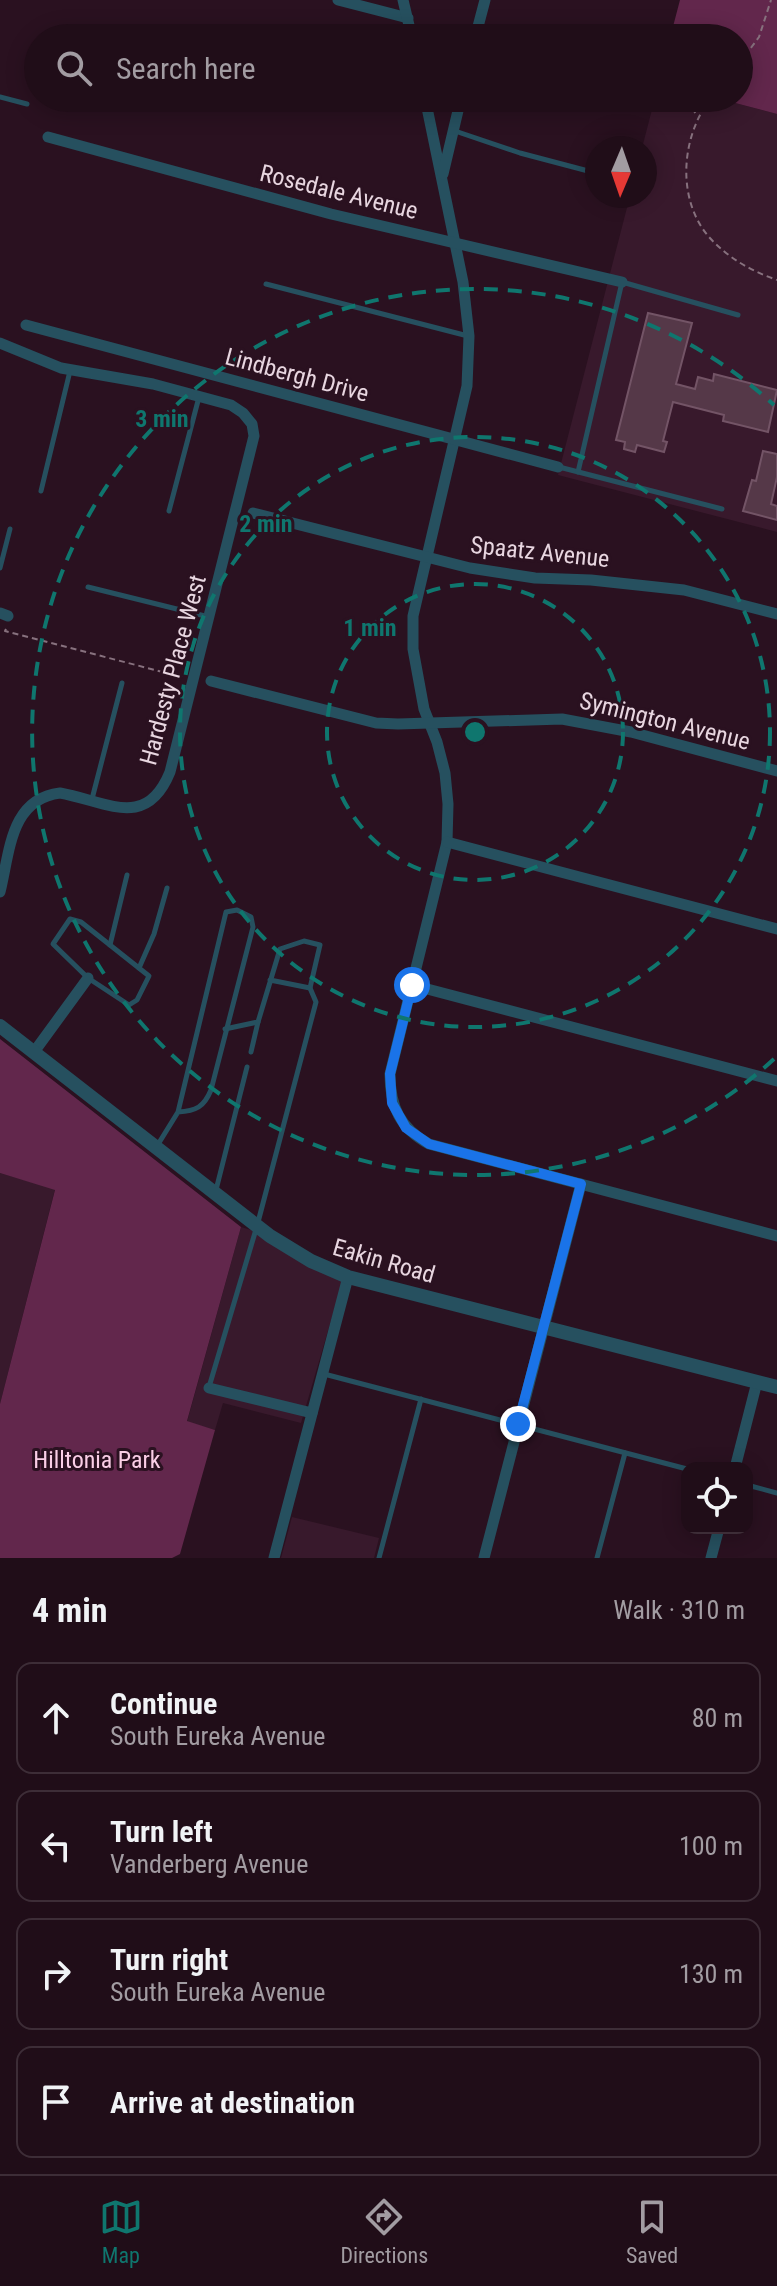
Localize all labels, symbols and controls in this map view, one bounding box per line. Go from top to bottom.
search box [24,24,753,112]
icon: search [52,46,96,90]
text: Search here [116,51,256,86]
north arrow [585,136,657,208]
street label: Rosedale Avenue [257,159,421,225]
street label: Lindbergh Drive [222,342,372,408]
text: 3 min [135,405,189,433]
text: 2 min [239,510,293,538]
street label: Spaatz Avenue [469,531,611,573]
street label: Hardesty Place West [134,572,212,768]
text: 1 min [343,614,397,642]
street label: Symington Avenue [577,686,753,756]
centre of rings [461,718,489,746]
route start [394,967,430,1003]
street label: Eakin Road [330,1233,438,1289]
route end [500,1406,536,1442]
park label: Hilltonia Park [33,1446,161,1474]
map controls [681,1462,753,1534]
button: locate [681,1462,753,1534]
text: 4 min [32,1590,108,1630]
text: Walk · 310 m [613,1595,745,1625]
text: Continue [110,1686,217,1721]
icon: ahead [34,1696,78,1740]
text: 80 m [692,1703,743,1733]
text: South Eureka Avenue [110,1721,325,1751]
text: Turn left [110,1814,213,1849]
icon: left [34,1824,78,1868]
text: 100 m [679,1831,743,1861]
text: Vanderberg Avenue [110,1849,308,1879]
text: Turn right [110,1942,228,1977]
icon: right [34,1952,78,1996]
text: 130 m [679,1959,743,1989]
text: South Eureka Avenue [110,1977,325,2007]
icon: arrive [34,2080,78,2124]
text: Arrive at destination [110,2085,355,2120]
tab: Map [99,2195,143,2268]
tab: Directions [340,2195,428,2268]
tab: Saved [626,2195,678,2268]

